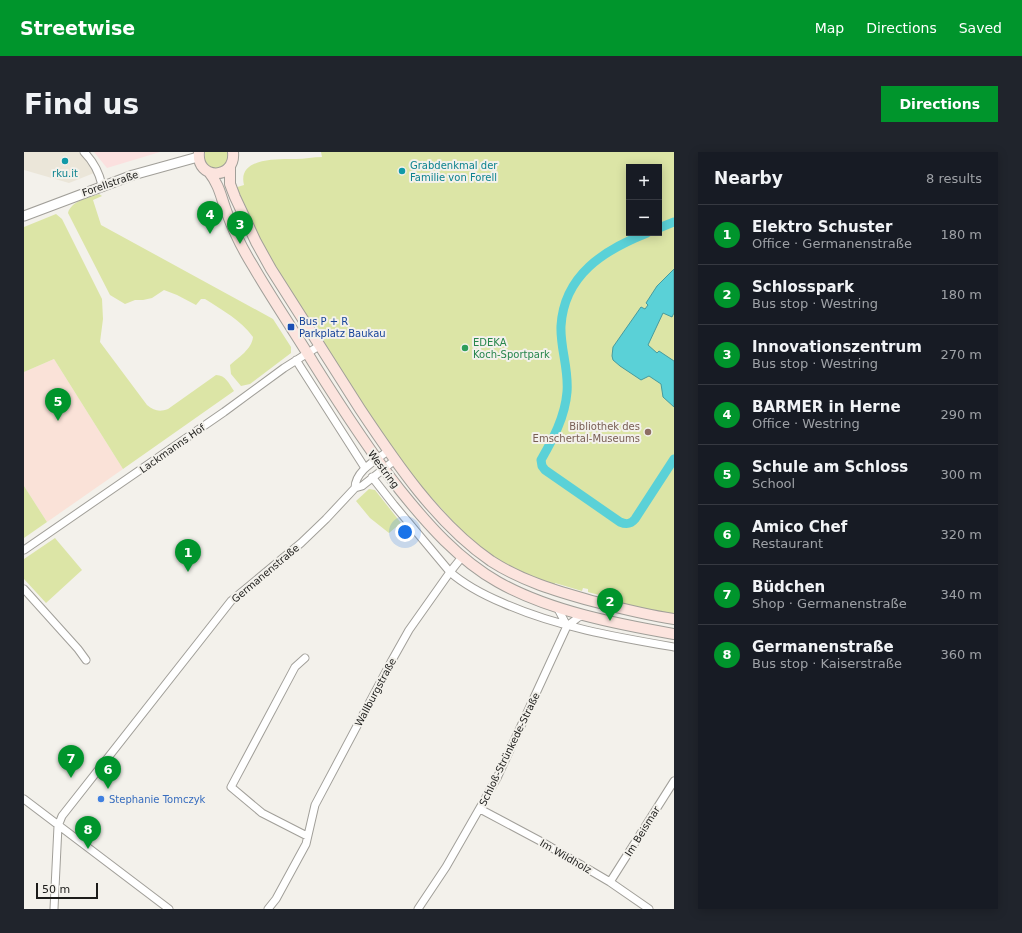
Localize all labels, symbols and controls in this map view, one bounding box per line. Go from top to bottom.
text: Streetwise [20,17,135,39]
text: Map [815,20,844,36]
text: Directions [866,20,937,36]
text: Saved [959,20,1002,36]
button: Directions [881,86,998,122]
text: Find us [24,88,139,121]
marker: rku.it [60,156,70,166]
place label: Grabdenkmal der Familie von Forell [410,160,498,183]
map controls [626,164,662,236]
button: + [626,164,662,200]
marker: Grabdenkmal der Familie von Forell [397,166,407,176]
place label: rku.it [52,168,78,179]
text: Nearby [714,168,783,188]
street label: Forellstraße [81,169,140,198]
text: 8 results [926,171,982,186]
button: − [626,200,662,236]
pin: 4 [197,201,223,234]
pin: 3 [227,211,253,244]
text: Elektro Schuster [752,218,892,236]
text: 1 [722,227,732,242]
text: 180 m [940,227,982,242]
text: Office · Germanenstraße [752,236,912,251]
text: Schlosspark [752,278,854,296]
text: 2 [722,287,732,302]
text: 180 m [940,287,982,302]
text: Bus stop · Westring [752,296,878,311]
place label: Bus P + R Parkplatz Baukau [299,316,386,339]
marker: Bus P + R Parkplatz Baukau [286,322,296,332]
place label: EDEKA Koch-Sportpark [473,337,550,360]
text: Innovationszentrum [752,338,922,356]
marker: EDEKA Koch-Sportpark [460,343,470,353]
text: 3 [722,347,732,362]
text: 270 m [940,347,982,362]
text: Bus stop · Westring [752,356,878,371]
pin: 5 [45,388,71,421]
text: BARMER in Herne [752,398,901,416]
text: 4 [722,407,732,422]
text: 290 m [940,407,982,422]
text: Office · Westring [752,416,860,431]
place label: Bibliothek des Emschertal-Museums [533,421,640,444]
street label: Lackmanns Hof [138,422,207,475]
marker: Bibliothek des Emschertal-Museums [643,427,653,437]
street label: Westring [366,448,401,490]
text: Schule am Schloss [752,458,908,476]
text: 5 [722,467,732,482]
text: 300 m [940,467,982,482]
text: School [752,476,795,491]
text: Amico Chef [752,518,847,536]
your location [395,522,415,542]
text: 6 [722,527,732,542]
text: 320 m [940,527,982,542]
text: Restaurant [752,536,823,551]
pin: 1 [175,539,201,572]
street label: Germanenstraße [229,542,301,605]
text: Büdchen [752,578,825,596]
text: 7 [722,587,732,602]
text: 340 m [940,587,982,602]
pin: 2 [597,588,623,621]
text: Shop · Germanenstraße [752,596,907,611]
text: Germanenstraße [752,638,894,656]
text: 8 [722,647,732,662]
text: 360 m [940,647,982,662]
street label: Wallburgstraße [353,656,398,728]
text: Bus stop · Kaiserstraße [752,656,902,671]
street label: Schloß-Strünkede-Straße [477,691,542,808]
pin: 7 [58,745,84,778]
pin: 6 [95,756,121,789]
marker: Stephanie Tomczyk [96,794,106,804]
place label: Stephanie Tomczyk [109,794,206,805]
street label: Im Beismar [623,803,663,858]
pin: 8 [75,816,101,849]
street label: Im Wildholz [538,837,594,876]
scale bar [36,881,98,900]
text: 50 m [42,883,70,896]

